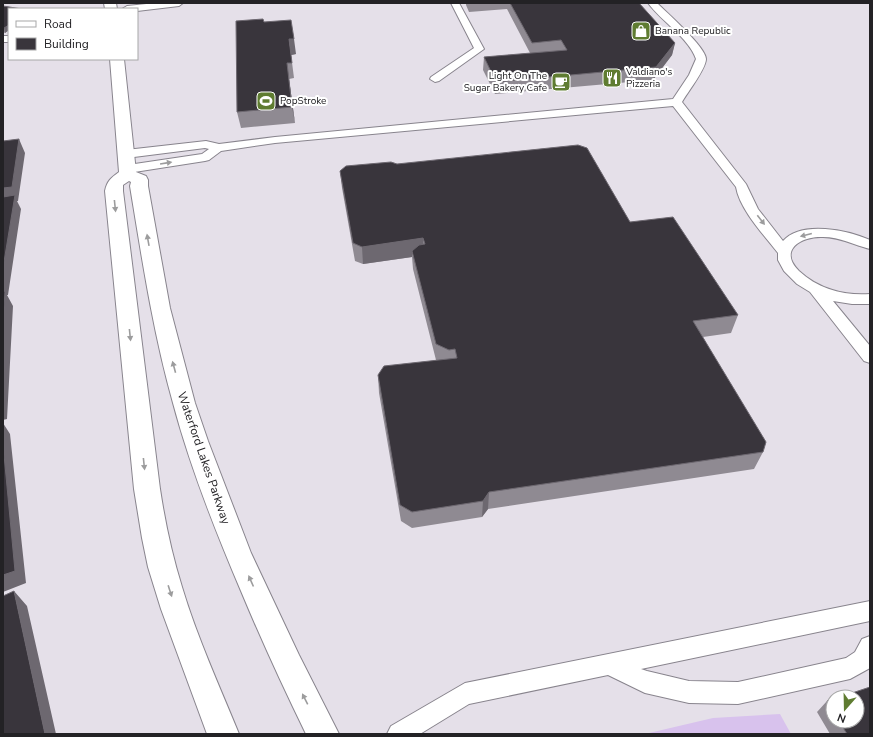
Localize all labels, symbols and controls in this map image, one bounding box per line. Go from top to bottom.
legend [8,8,138,60]
text: Road [44,16,72,32]
shop icon: Banana Republic [630,20,652,42]
place label: Banana Republic [655,24,731,38]
text: Building [44,36,89,52]
place label: Valdiano's Pizzeria [625,65,672,91]
restaurant icon: Valdiano's Pizzeria [601,67,623,89]
place label: Light On The Sugar Bakery Cafe [464,69,547,95]
cafe icon: Light On The Sugar Bakery Cafe [550,71,572,93]
sports icon: PopStroke [255,90,277,112]
place label: PopStroke [280,94,326,108]
one-way arrow [160,160,172,166]
one-way arrow [112,200,119,212]
one-way arrow [757,214,765,225]
one-way arrow [799,232,811,238]
one-way arrow [145,233,151,246]
one-way arrow [127,329,133,341]
one-way arrow [171,361,177,373]
street label: Waterford Lakes Parkway [174,390,234,527]
one-way arrow [141,458,147,470]
one-way arrow [248,576,254,587]
one-way arrow [167,586,173,598]
north arrow [825,689,865,729]
one-way arrow [302,694,308,705]
text: N [835,709,848,726]

